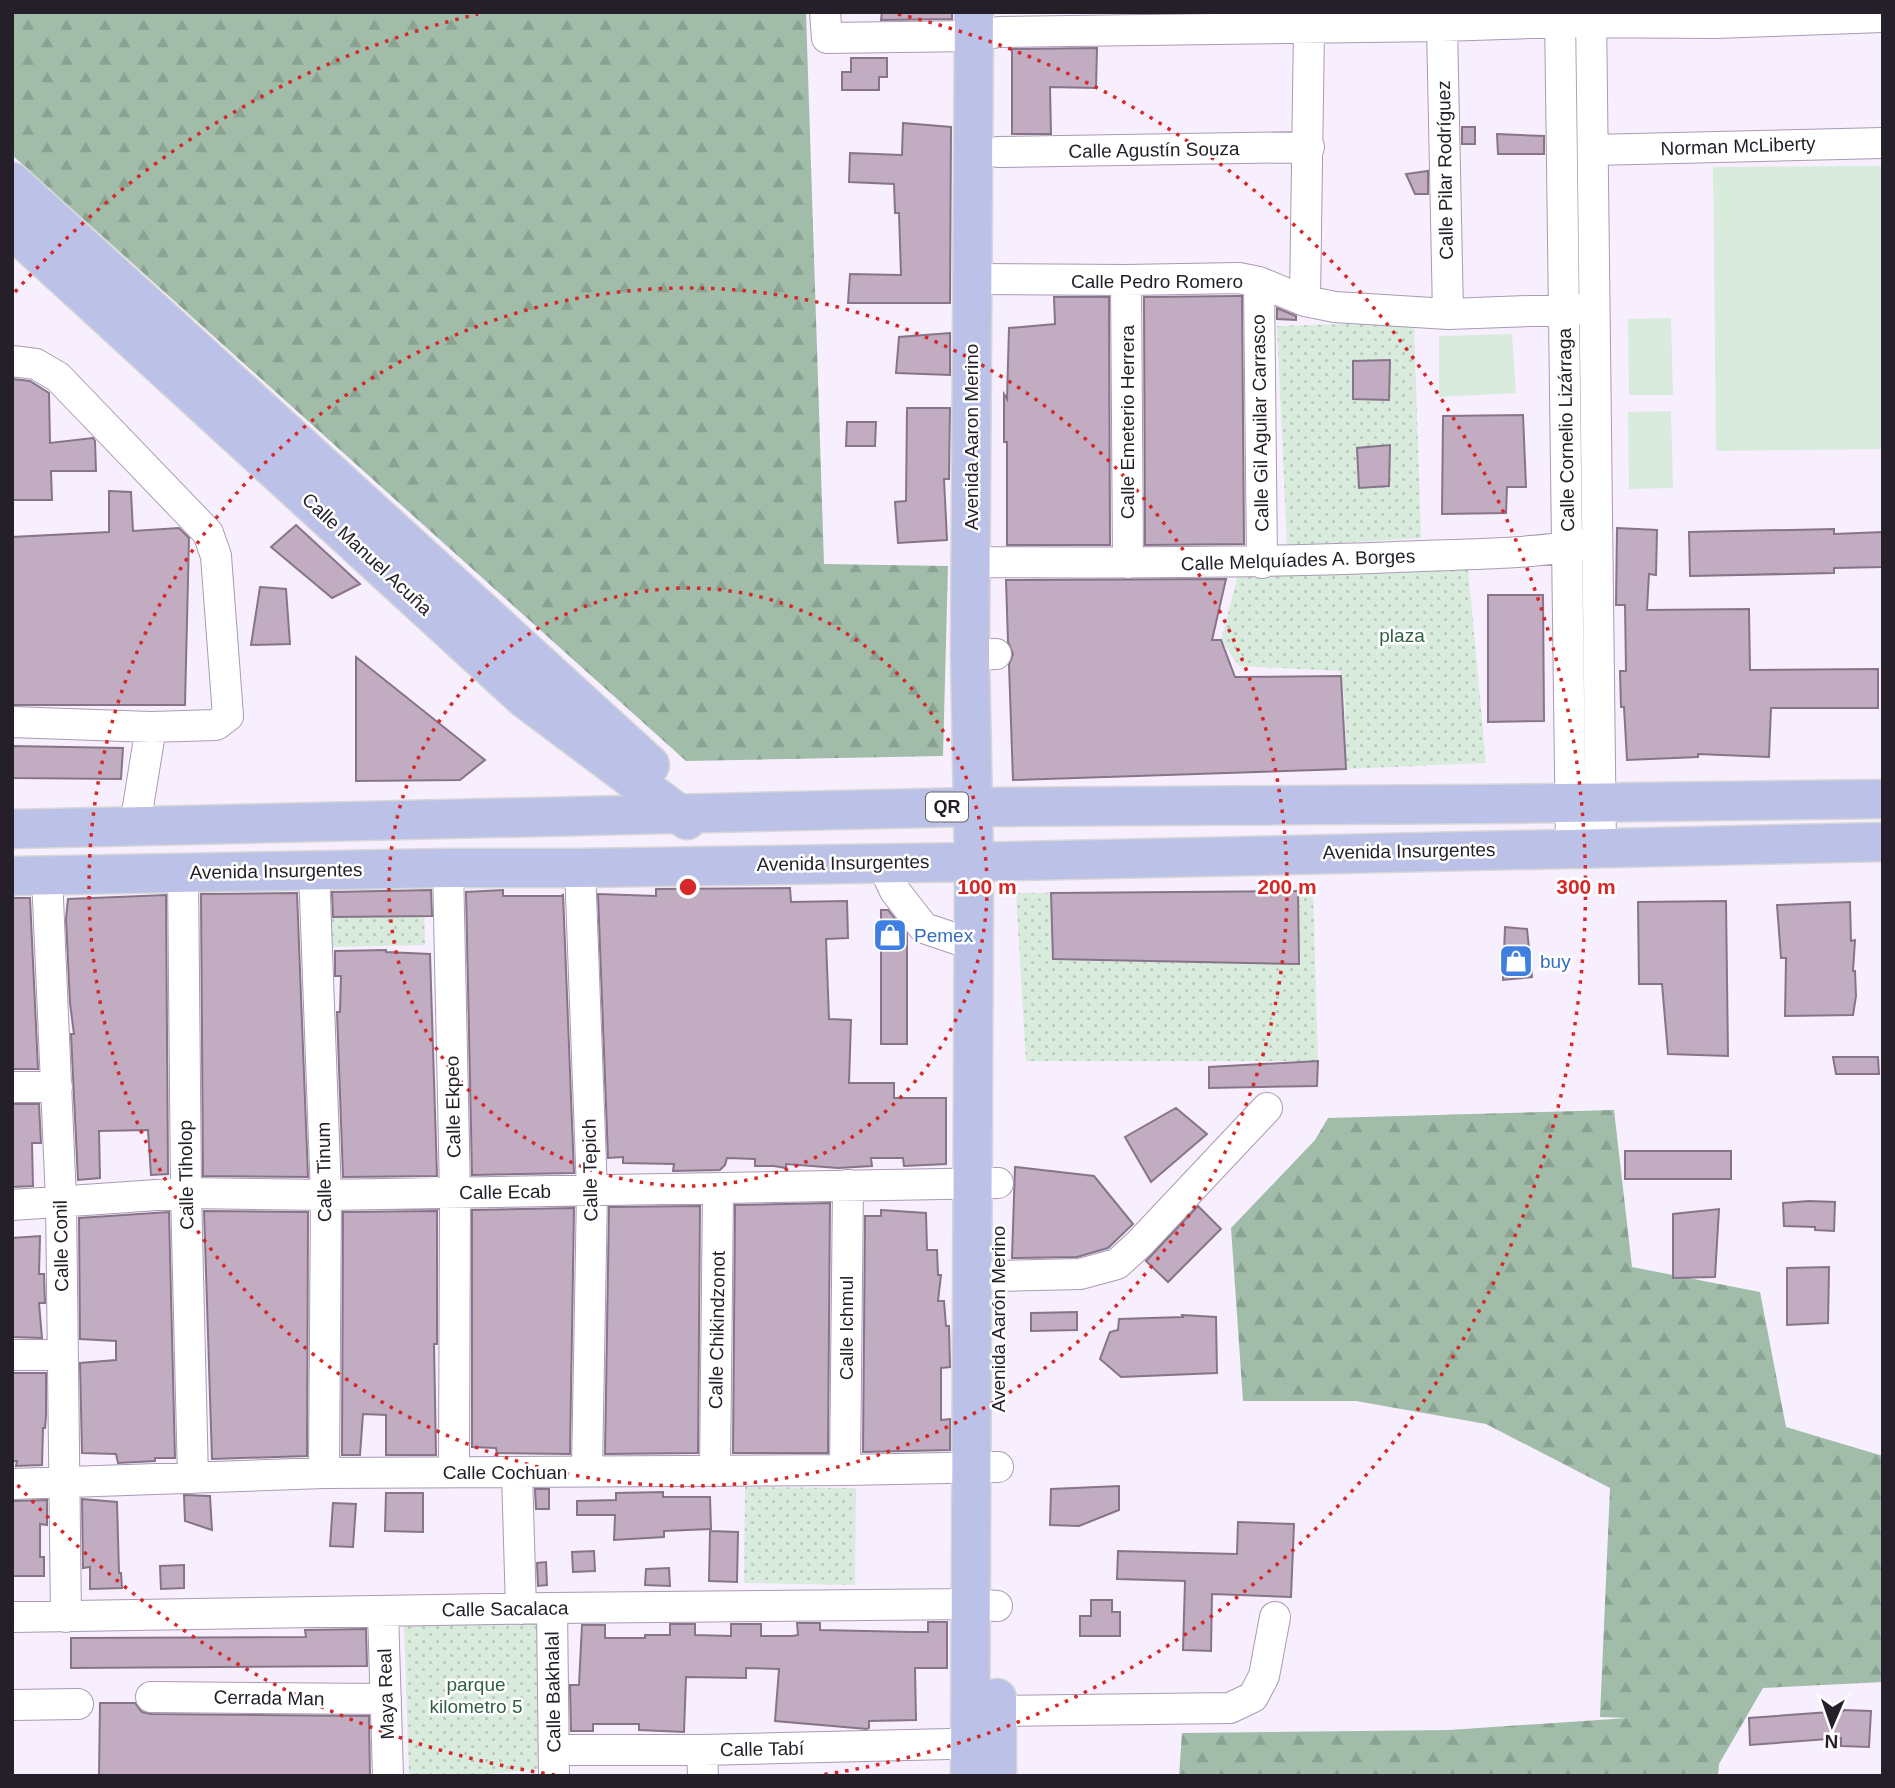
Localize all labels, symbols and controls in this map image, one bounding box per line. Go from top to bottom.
street label: Calle Pilar Rodríguez [1433,80,1457,260]
street label: Norman McLiberty [1660,133,1816,159]
street label: Calle Agustín Souza [1068,138,1240,162]
street label: Calle Pedro Romero [1071,271,1243,292]
street label: Calle Gil Aguilar Carrasco [1248,314,1272,532]
street label: Calle Emeterio Herrera [1117,324,1138,519]
street label: Calle Cornelio Lizárraga [1554,327,1578,532]
street label: Avenida Aaron Merino [961,344,982,530]
street label: Calle Manuel Acuña [298,489,436,620]
street label: Calle Melquíades A. Borges [1180,545,1416,575]
park label: plaza [1379,625,1425,646]
road number: QR [926,792,968,822]
street label: Avenida Insurgentes [1322,839,1496,863]
street label: Avenida Insurgentes [756,851,930,875]
street label: Avenida Insurgentes [189,859,363,883]
centre of rings [676,875,700,899]
text: 100 m [957,875,1017,898]
text: 200 m [1257,875,1317,898]
text: 300 m [1556,875,1616,898]
shop icon: Pemex [871,916,909,954]
place label: Pemex [914,925,974,946]
shop icon: buy [1497,942,1535,980]
place label: buy [1540,951,1571,972]
street label: Calle Ekpeo [442,1056,464,1158]
street label: Calle Tepich [579,1118,601,1222]
street label: Calle Tiholop [175,1120,197,1230]
street label: Calle Tinum [313,1122,335,1222]
street label: Calle Ecab [459,1181,551,1203]
street label: Calle Conil [50,1200,72,1292]
street label: Avenida Aarón Merino [988,1226,1009,1412]
street label: Calle Chikindzonot [705,1250,729,1409]
street label: Calle Ichmul [836,1276,857,1380]
street label: Calle Cochuan [443,1462,567,1483]
street label: Calle Sacalaca [441,1597,569,1621]
street label: Calle Bakhalal [541,1631,565,1753]
street label: Maya Real [374,1648,398,1740]
park label: parque kilometro 5 [430,1674,522,1717]
street label: Cerrada Man [213,1687,325,1709]
north arrow [1797,1690,1867,1760]
text: N [1824,1731,1839,1752]
street label: Calle Tabí [720,1738,805,1760]

